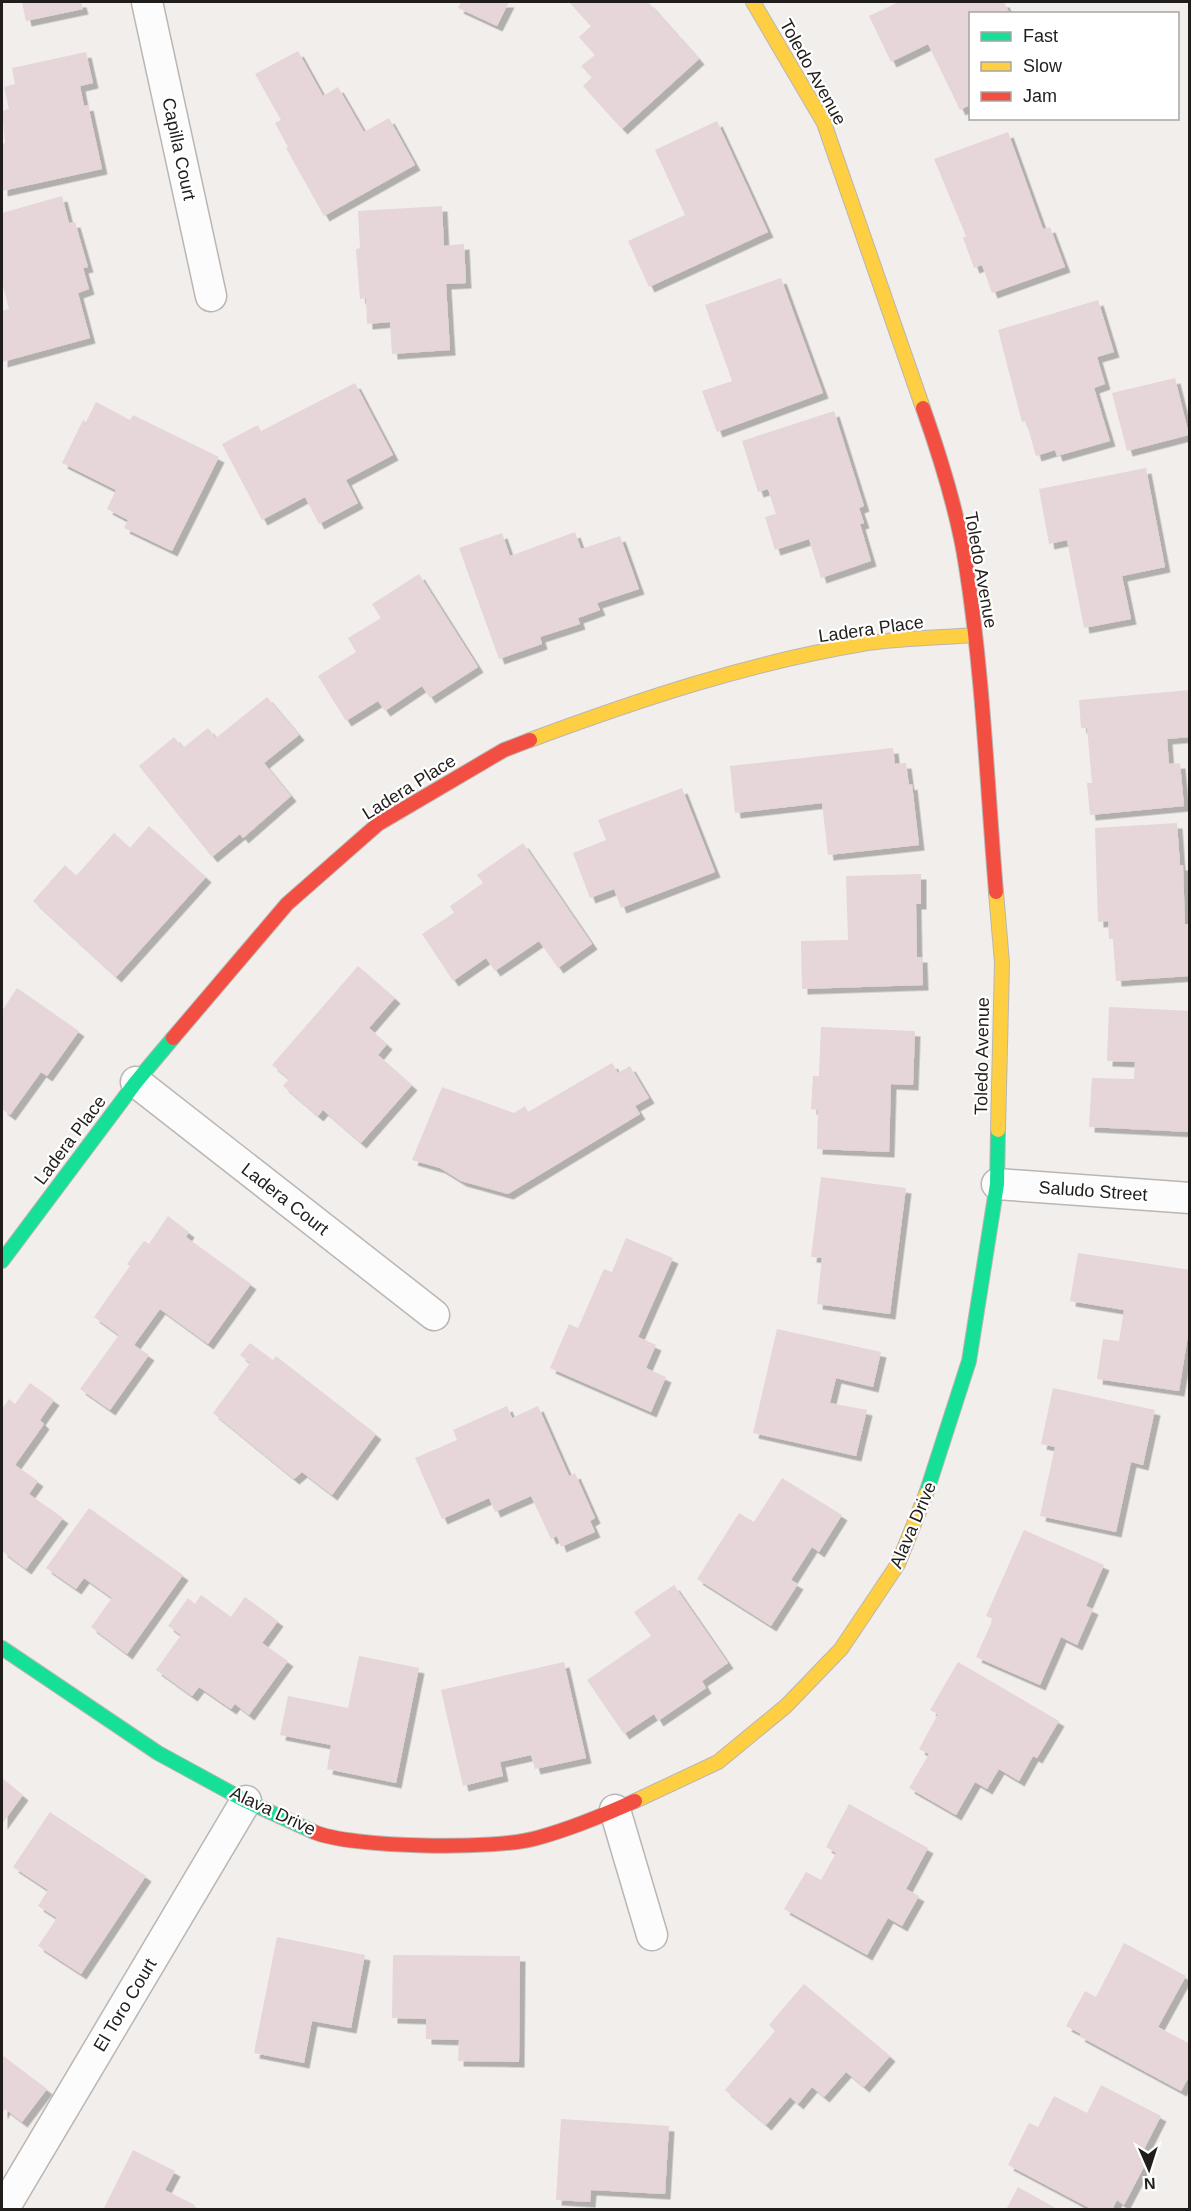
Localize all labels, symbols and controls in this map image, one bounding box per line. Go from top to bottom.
legend [969,12,1179,120]
street label: Toledo Avenue [776,16,850,128]
text: Fast [1023,26,1058,46]
text: Slow [1023,56,1063,76]
text: Jam [1023,86,1057,106]
street label: Capilla Court [158,96,200,202]
street label: Toledo Avenue [961,510,1001,630]
street label: Ladera Place [817,612,925,646]
street label: Ladera Place [359,750,459,824]
street label: Toledo Avenue [971,997,993,1115]
street label: Ladera Place [30,1092,110,1188]
street label: Ladera Court [237,1159,333,1239]
street label: Saludo Street [1038,1177,1148,1205]
street label: Alava Drive [886,1479,940,1571]
street label: Alava Drive [227,1782,319,1840]
street label: El Toro Court [89,1955,161,2055]
north arrow [1119,2139,1179,2199]
text: N [1144,2175,1156,2192]

